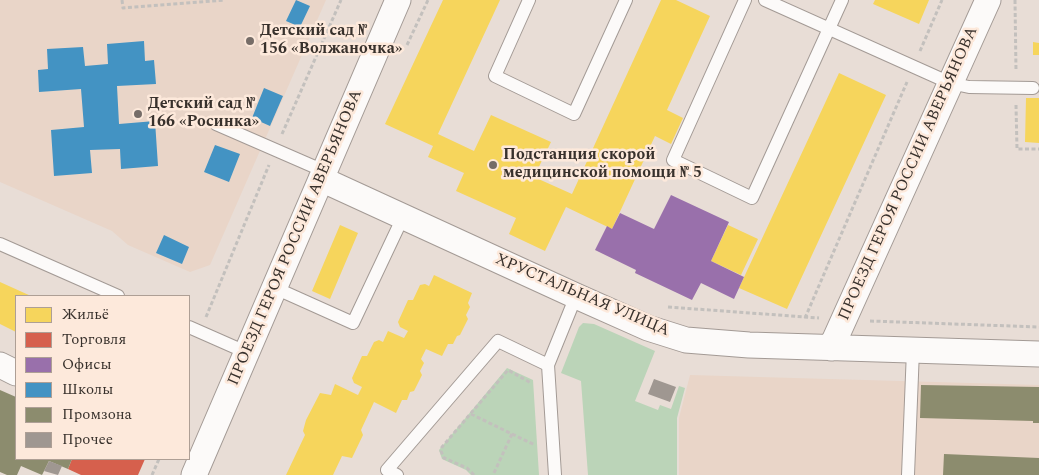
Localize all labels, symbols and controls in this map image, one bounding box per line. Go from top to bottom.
place label: Детский сад № 156 «Волжаночка» [260,22,402,60]
street label: ПРОЕЗД ГЕРОЯ РОССИИ АВЕРЬЯНОВА [835,24,983,324]
marker: Детский сад № 156 «Волжаночка» [244,35,256,47]
street label: ПРОЕЗД ГЕРОЯ РОССИИ АВЕРЬЯНОВА [225,87,367,389]
place label: Детский сад № 166 «Росинка» [148,95,259,133]
marker: Детский сад № 166 «Росинка» [132,108,144,120]
place label: Подстанция скорой медицинской помощи № 5 [503,146,702,184]
marker: Подстанция скорой медицинской помощи № 5 [487,159,499,171]
street label: ХРУСТАЛЬНАЯ УЛИЦА [492,250,672,342]
legend [15,295,190,460]
text: Жильё [62,303,109,326]
text: Торговля [62,328,126,351]
text: Офисы [62,353,111,376]
text: Школы [62,378,113,401]
text: Промзона [62,403,132,426]
text: Прочее [62,428,113,451]

